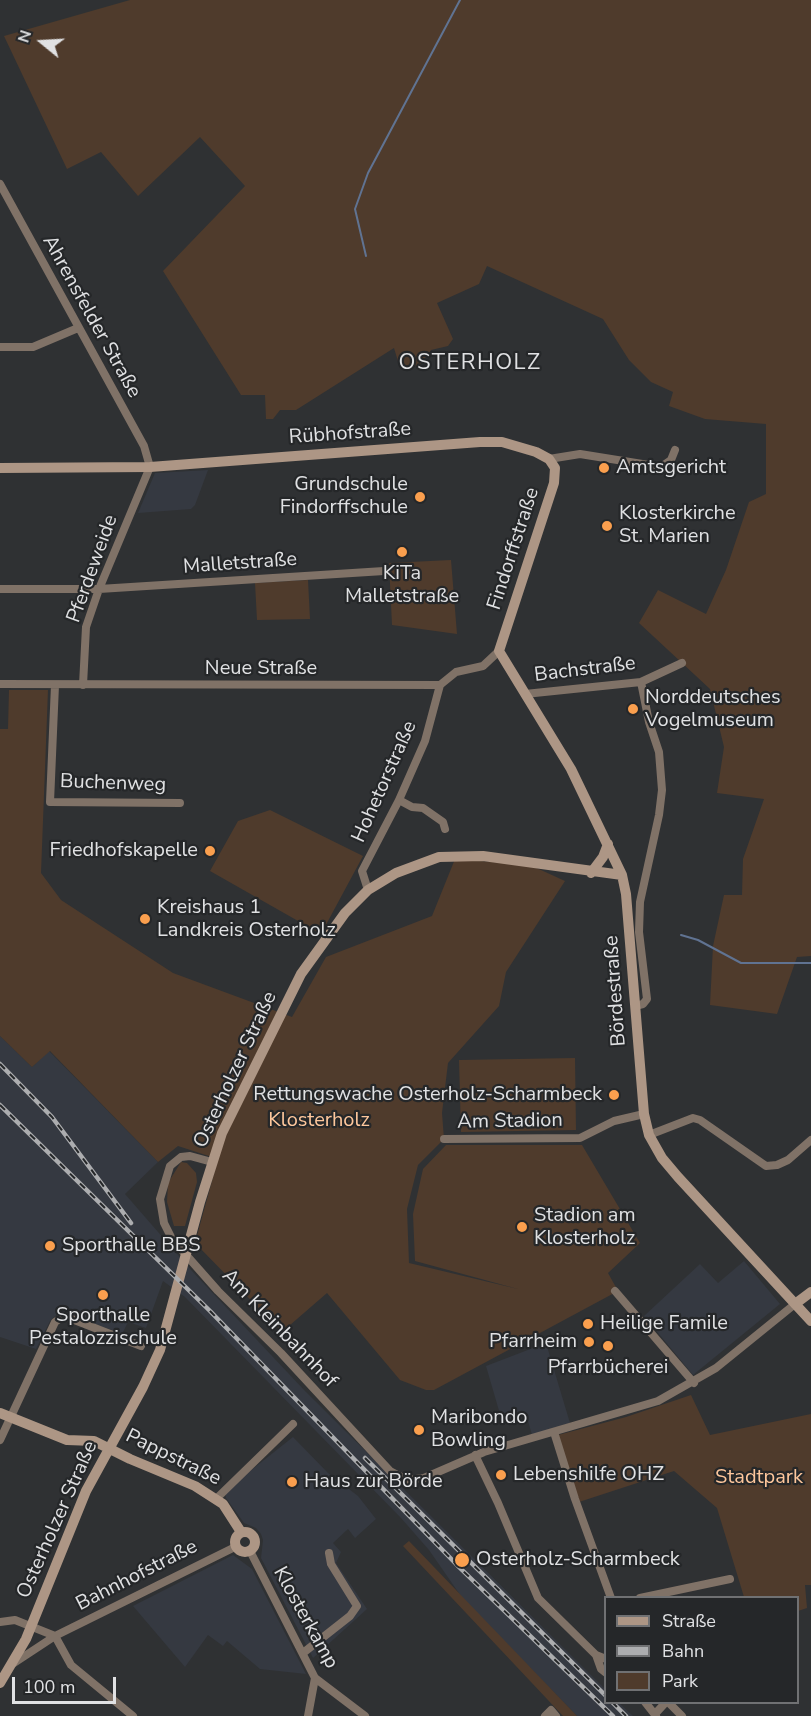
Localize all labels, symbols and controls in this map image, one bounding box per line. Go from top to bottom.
north arrow [12,12,72,72]
text: N [13,27,37,46]
street label: Ahrensfelder Straße [36,232,146,402]
district label: OSTERHOLZ [399,351,541,377]
street label: Rübhofstraße [288,418,412,450]
place label: Amtsgericht [616,456,726,480]
marker: Amtsgericht [597,461,611,475]
place label: Grundschule Findorffschule [280,473,408,520]
street label: Findorffstraße [483,485,545,613]
marker: Grundschule Findorffschule [413,490,427,504]
place label: Klosterkirche St. Marien [619,502,736,549]
street label: Pferdeweide [62,512,124,626]
marker: Klosterkirche St. Marien [600,519,614,533]
marker: KiTa Malletstraße [395,545,409,559]
street label: Malletstraße [182,548,298,580]
place label: KiTa Malletstraße [345,562,459,609]
street label: Bachstraße [533,652,637,688]
street label: Neue Straße [205,657,317,681]
place label: Norddeutsches Vogelmuseum [645,686,781,733]
marker: Norddeutsches Vogelmuseum [626,702,640,716]
street label: Hohetorstraße [347,717,423,847]
street label: Buchenweg [59,770,167,798]
place label: Friedhofskapelle [49,839,198,863]
marker: Friedhofskapelle [203,844,217,858]
place label: Kreishaus 1 Landkreis Osterholz [157,896,336,943]
marker: Kreishaus 1 Landkreis Osterholz [138,912,152,926]
street label: Bördestraße [600,935,632,1047]
street label: Osterholzer Straße [189,988,283,1152]
place label: Rettungswache Osterholz-Scharmbeck [253,1083,602,1107]
marker: Rettungswache Osterholz-Scharmbeck [607,1088,621,1102]
park label: Klosterholz [268,1109,370,1133]
street label: Am Stadion [457,1109,563,1135]
place label: Stadion am Klosterholz [534,1204,636,1251]
marker: Stadion am Klosterholz [515,1220,529,1234]
place label: Sporthalle BBS [62,1234,201,1258]
marker: Sporthalle BBS [43,1239,57,1253]
street label: Am Kleinbahnhof [216,1265,342,1393]
marker: Sporthalle Pestalozzischule [96,1288,110,1302]
place label: Sporthalle Pestalozzischule [29,1304,177,1351]
place label: Heilige Famile [600,1312,728,1336]
marker: Heilige Famile [581,1317,595,1331]
place label: Pfarrheim [489,1330,577,1354]
marker: Pfarrheim [582,1335,596,1349]
marker: Pfarrbücherei [601,1339,615,1353]
place label: Pfarrbücherei [548,1356,668,1380]
place label: Maribondo Bowling [431,1406,527,1453]
marker: Maribondo Bowling [412,1423,426,1437]
street label: Pappstraße [121,1425,225,1491]
street label: Osterholzer Straße [13,1438,103,1602]
place label: Lebenshilfe OHZ [513,1463,664,1487]
park label: Stadtpark [715,1466,803,1490]
marker: Lebenshilfe OHZ [494,1468,508,1482]
place label: Haus zur Börde [304,1470,443,1494]
marker: Haus zur Börde [285,1475,299,1489]
street label: Bahnhofstraße [72,1535,202,1617]
place label: Osterholz-Scharmbeck [476,1548,680,1572]
marker: Osterholz-Scharmbeck [453,1551,471,1569]
street label: Klosterkamp [267,1563,343,1673]
legend [604,1596,799,1704]
text: Straße [662,1609,716,1633]
text: Bahn [662,1639,704,1663]
scale bar [15,1665,118,1703]
text: Park [662,1669,698,1693]
text: 100 m [23,1675,75,1699]

